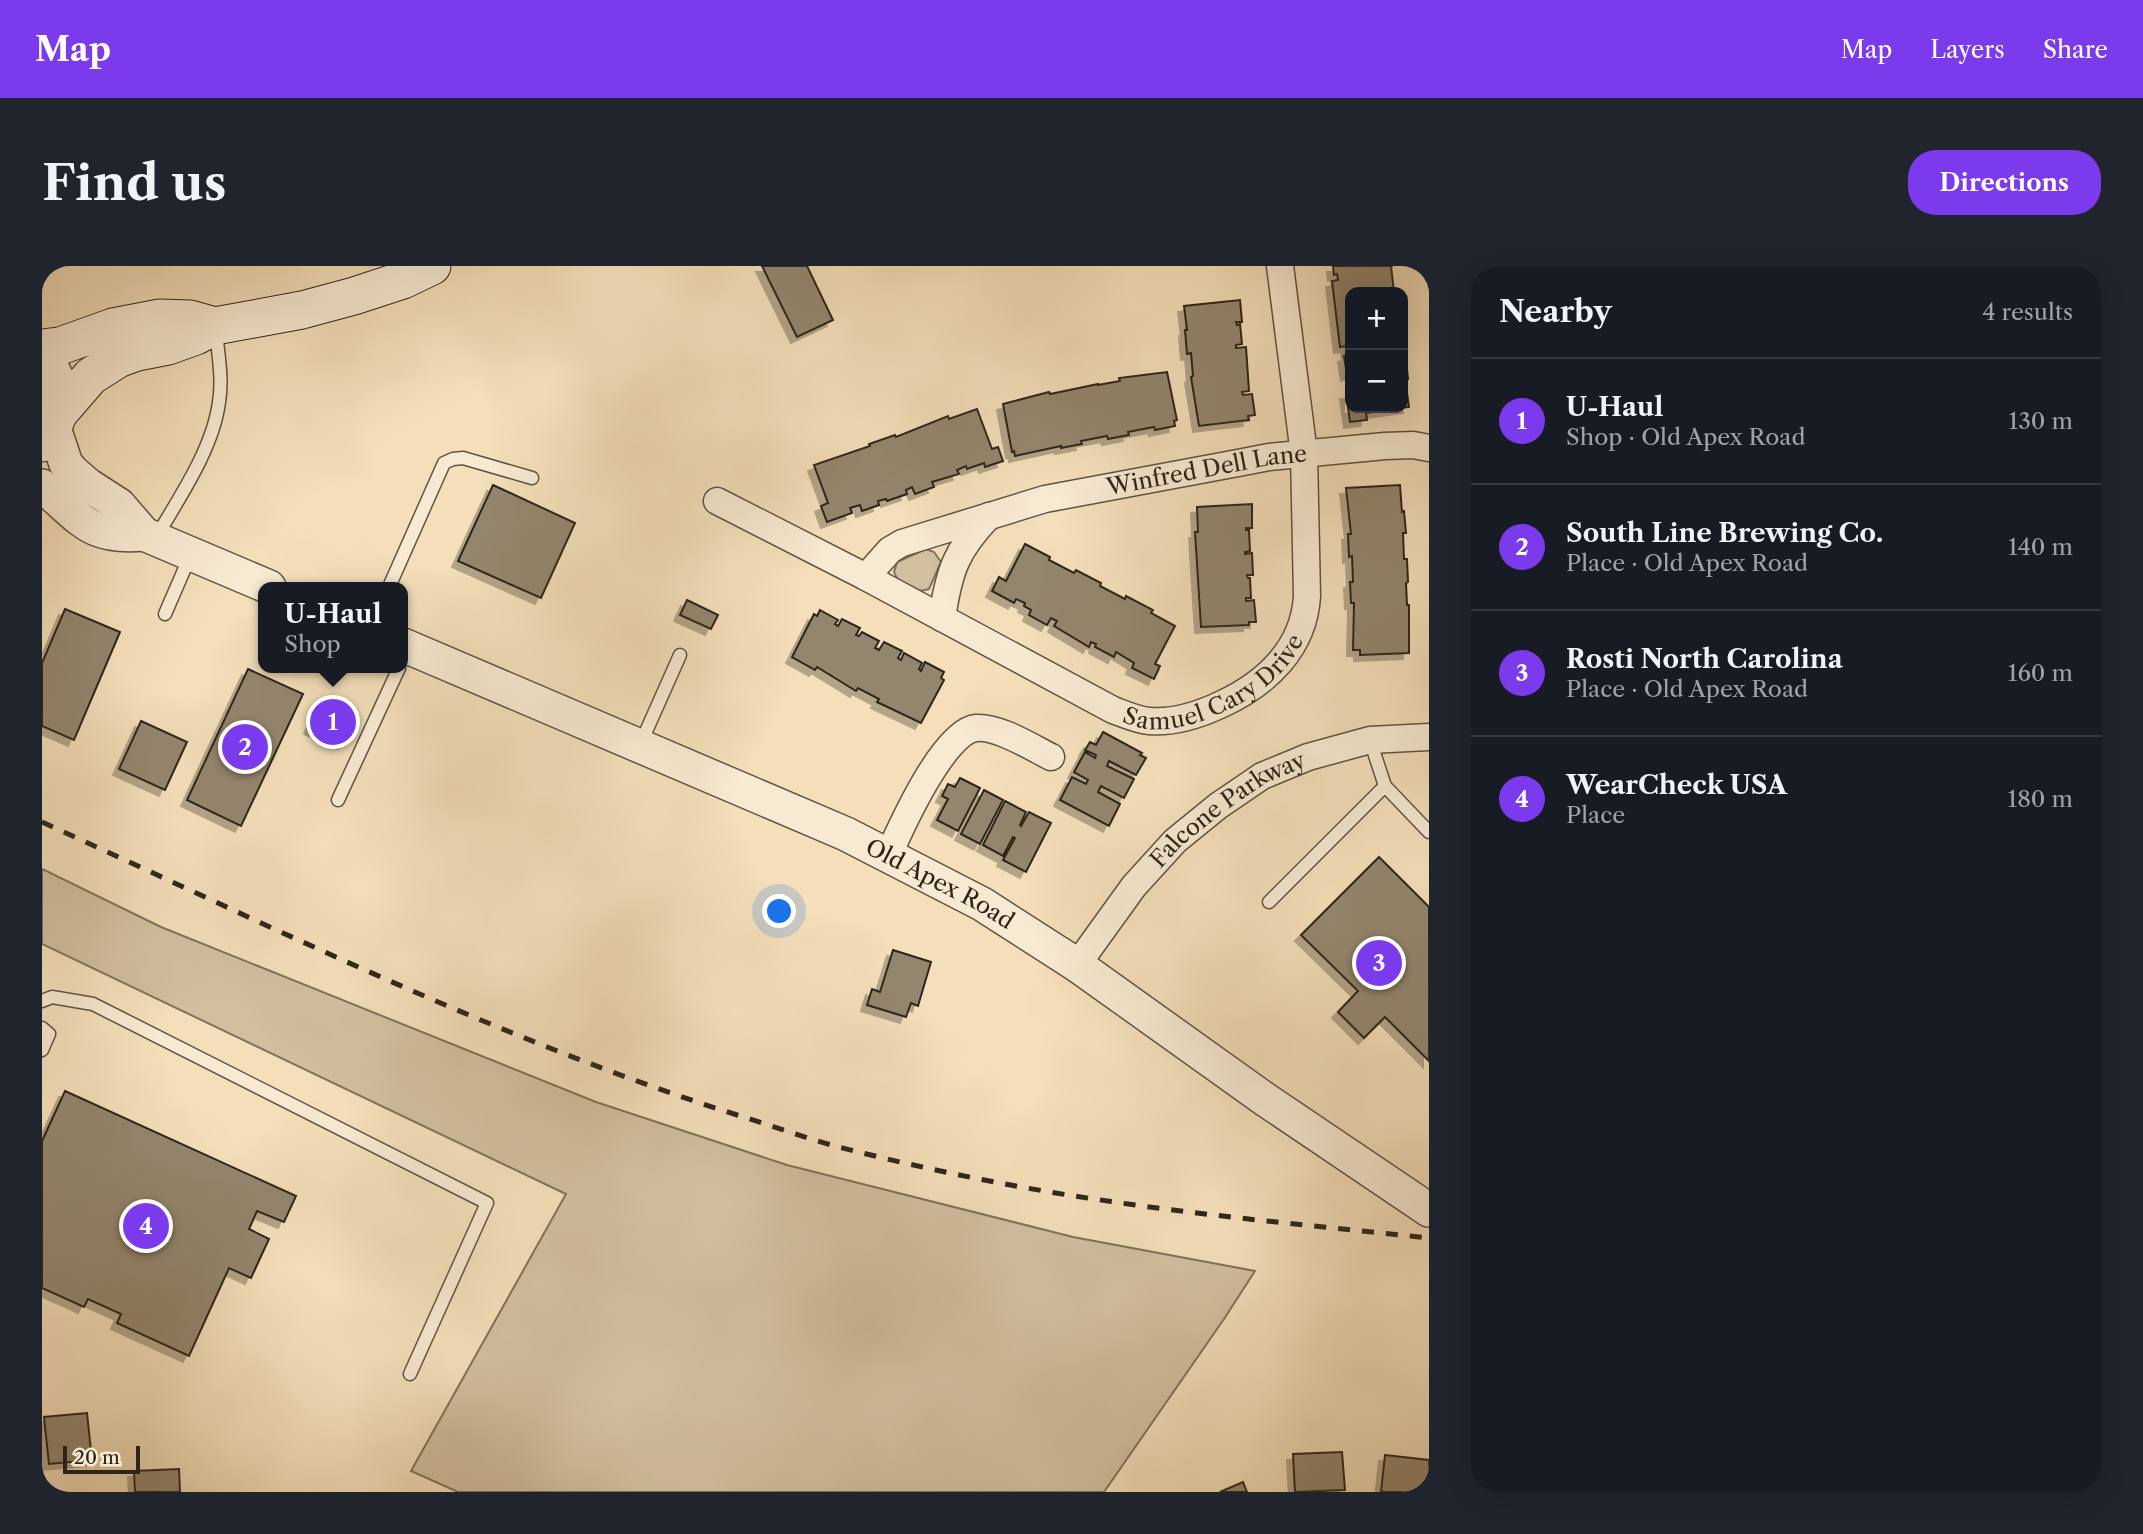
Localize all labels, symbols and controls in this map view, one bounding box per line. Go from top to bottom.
text: Map [35,29,111,70]
text: Map [1841,35,1892,64]
text: Layers [1930,35,2005,64]
text: Share [2043,35,2108,64]
button: Directions [1908,150,2101,215]
text: Find us [42,152,226,213]
map controls [1345,287,1408,413]
button: + [1345,287,1408,350]
text: Nearby [1499,293,1612,330]
text: 4 results [1982,298,2073,326]
button: − [1345,350,1408,413]
text: U-Haul [1566,391,1663,423]
text: 1 [1517,407,1527,435]
text: 130 m [2009,407,2073,435]
text: Shop · Old Apex Road [1566,423,1805,451]
street label: Winfred Dell Lane [1103,439,1308,501]
text: South Line Brewing Co. [1566,517,1883,549]
text: 2 [1515,533,1529,561]
text: 140 m [2008,533,2073,561]
text: Place · Old Apex Road [1566,549,1808,577]
popup [258,582,408,673]
text: U-Haul [284,598,382,630]
street label: Samuel Cary Drive [1119,629,1309,736]
text: Shop [284,630,341,658]
text: Rosti North Carolina [1566,643,1843,675]
text: 3 [1516,659,1529,687]
text: 160 m [2008,659,2073,687]
text: Place · Old Apex Road [1566,675,1808,703]
pin: 1 [310,696,356,748]
pin: 2 [222,721,268,773]
street label: Falcone Parkway [1144,746,1310,873]
text: WearCheck USA [1566,769,1787,801]
text: 4 [1515,785,1529,813]
text: 180 m [2008,785,2073,813]
text: Place [1566,801,1625,829]
street label: Old Apex Road [861,833,1020,935]
your location [762,894,796,928]
pin: 3 [1356,937,1402,989]
pin: 4 [123,1200,169,1252]
scale bar [63,1443,140,1475]
text: 20 m [74,1446,120,1469]

